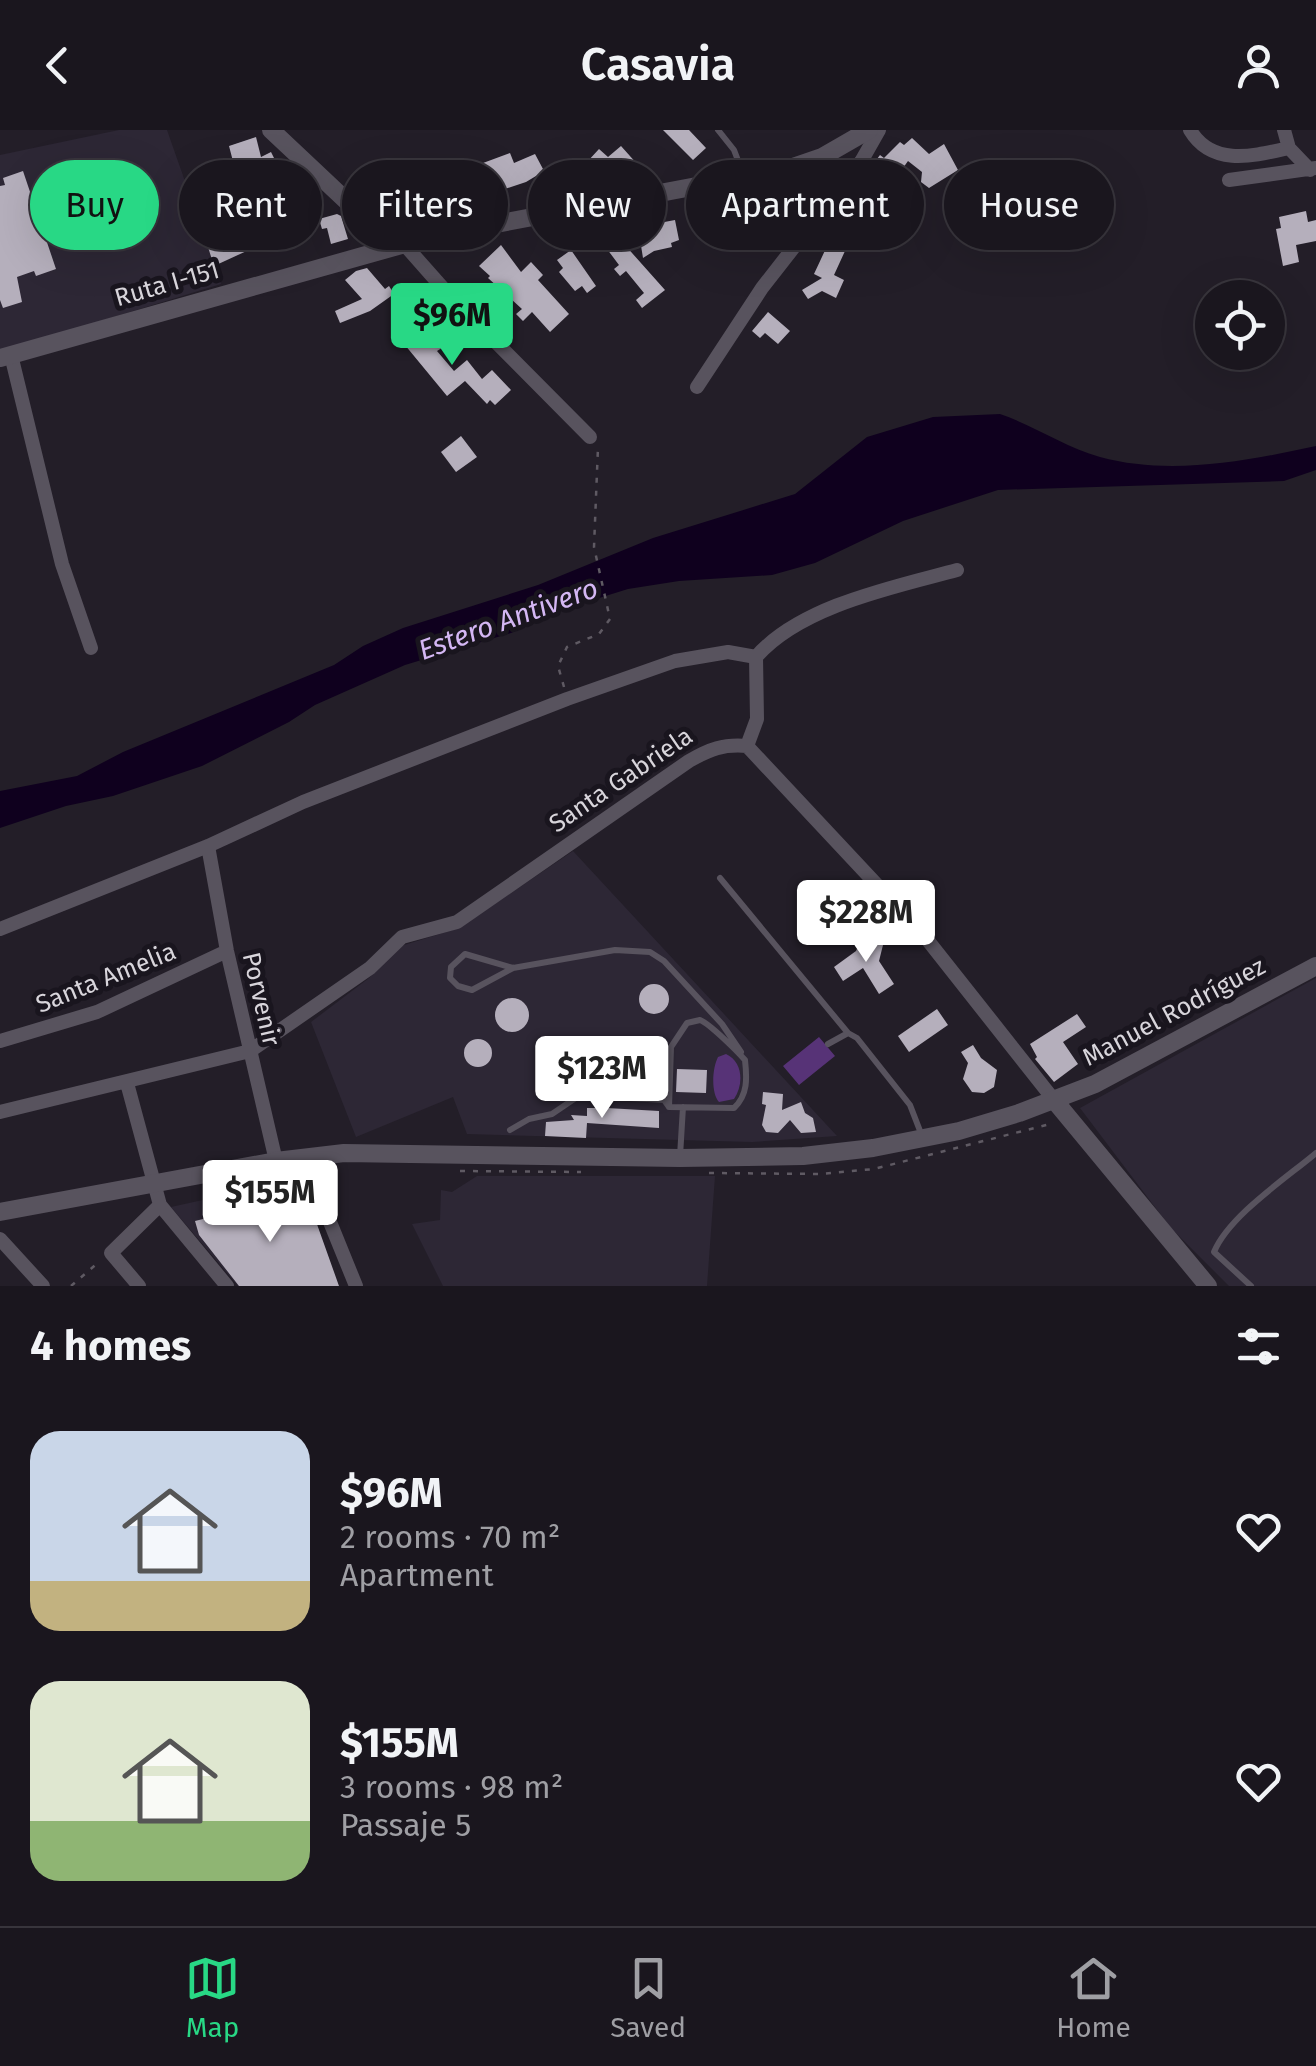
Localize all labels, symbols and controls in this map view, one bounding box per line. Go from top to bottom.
icon: back [30,38,85,93]
text: Casavia [581,38,735,92]
icon: person [1231,38,1286,93]
chip: Buy [30,160,159,250]
chip: Rent [179,160,322,250]
chip: Filters [342,160,508,250]
chip: New [528,160,666,250]
chip: Apartment [686,160,924,250]
chip: House [944,160,1114,250]
street label: Ruta I-151 [111,255,223,313]
map controls [1195,280,1285,370]
button: locate [1195,280,1285,370]
pin: $96M [393,283,511,368]
text: $96M [413,296,491,334]
water label: Estero Antivero [414,571,602,667]
street label: Santa Gabriela [544,721,698,839]
pin: $228M [796,880,936,965]
text: $228M [819,893,913,931]
street label: Santa Amelia [32,936,180,1020]
street label: Porvenir [236,949,286,1049]
street label: Manuel Rodríguez [1078,951,1271,1073]
pin: $123M [532,1036,672,1121]
text: $123M [557,1049,647,1087]
pin: $155M [200,1160,340,1245]
text: $155M [225,1173,315,1211]
icon: filters [1231,1319,1286,1374]
text: 4 homes [30,1321,191,1371]
text: $96M [340,1468,443,1518]
icon: home [110,1471,230,1591]
icon: heart [1231,1504,1286,1559]
text: 2 rooms · 70 m² [340,1518,560,1556]
text: Apartment [340,1556,494,1594]
text: $155M [340,1718,459,1768]
icon: home [110,1721,230,1841]
icon: heart [1231,1754,1286,1809]
text: 3 rooms · 98 m² [340,1768,563,1806]
text: Passaje 5 [340,1806,471,1844]
tab: Map [185,1951,240,2044]
tab: Saved [610,1951,686,2044]
tab: Home [1056,1951,1131,2044]

